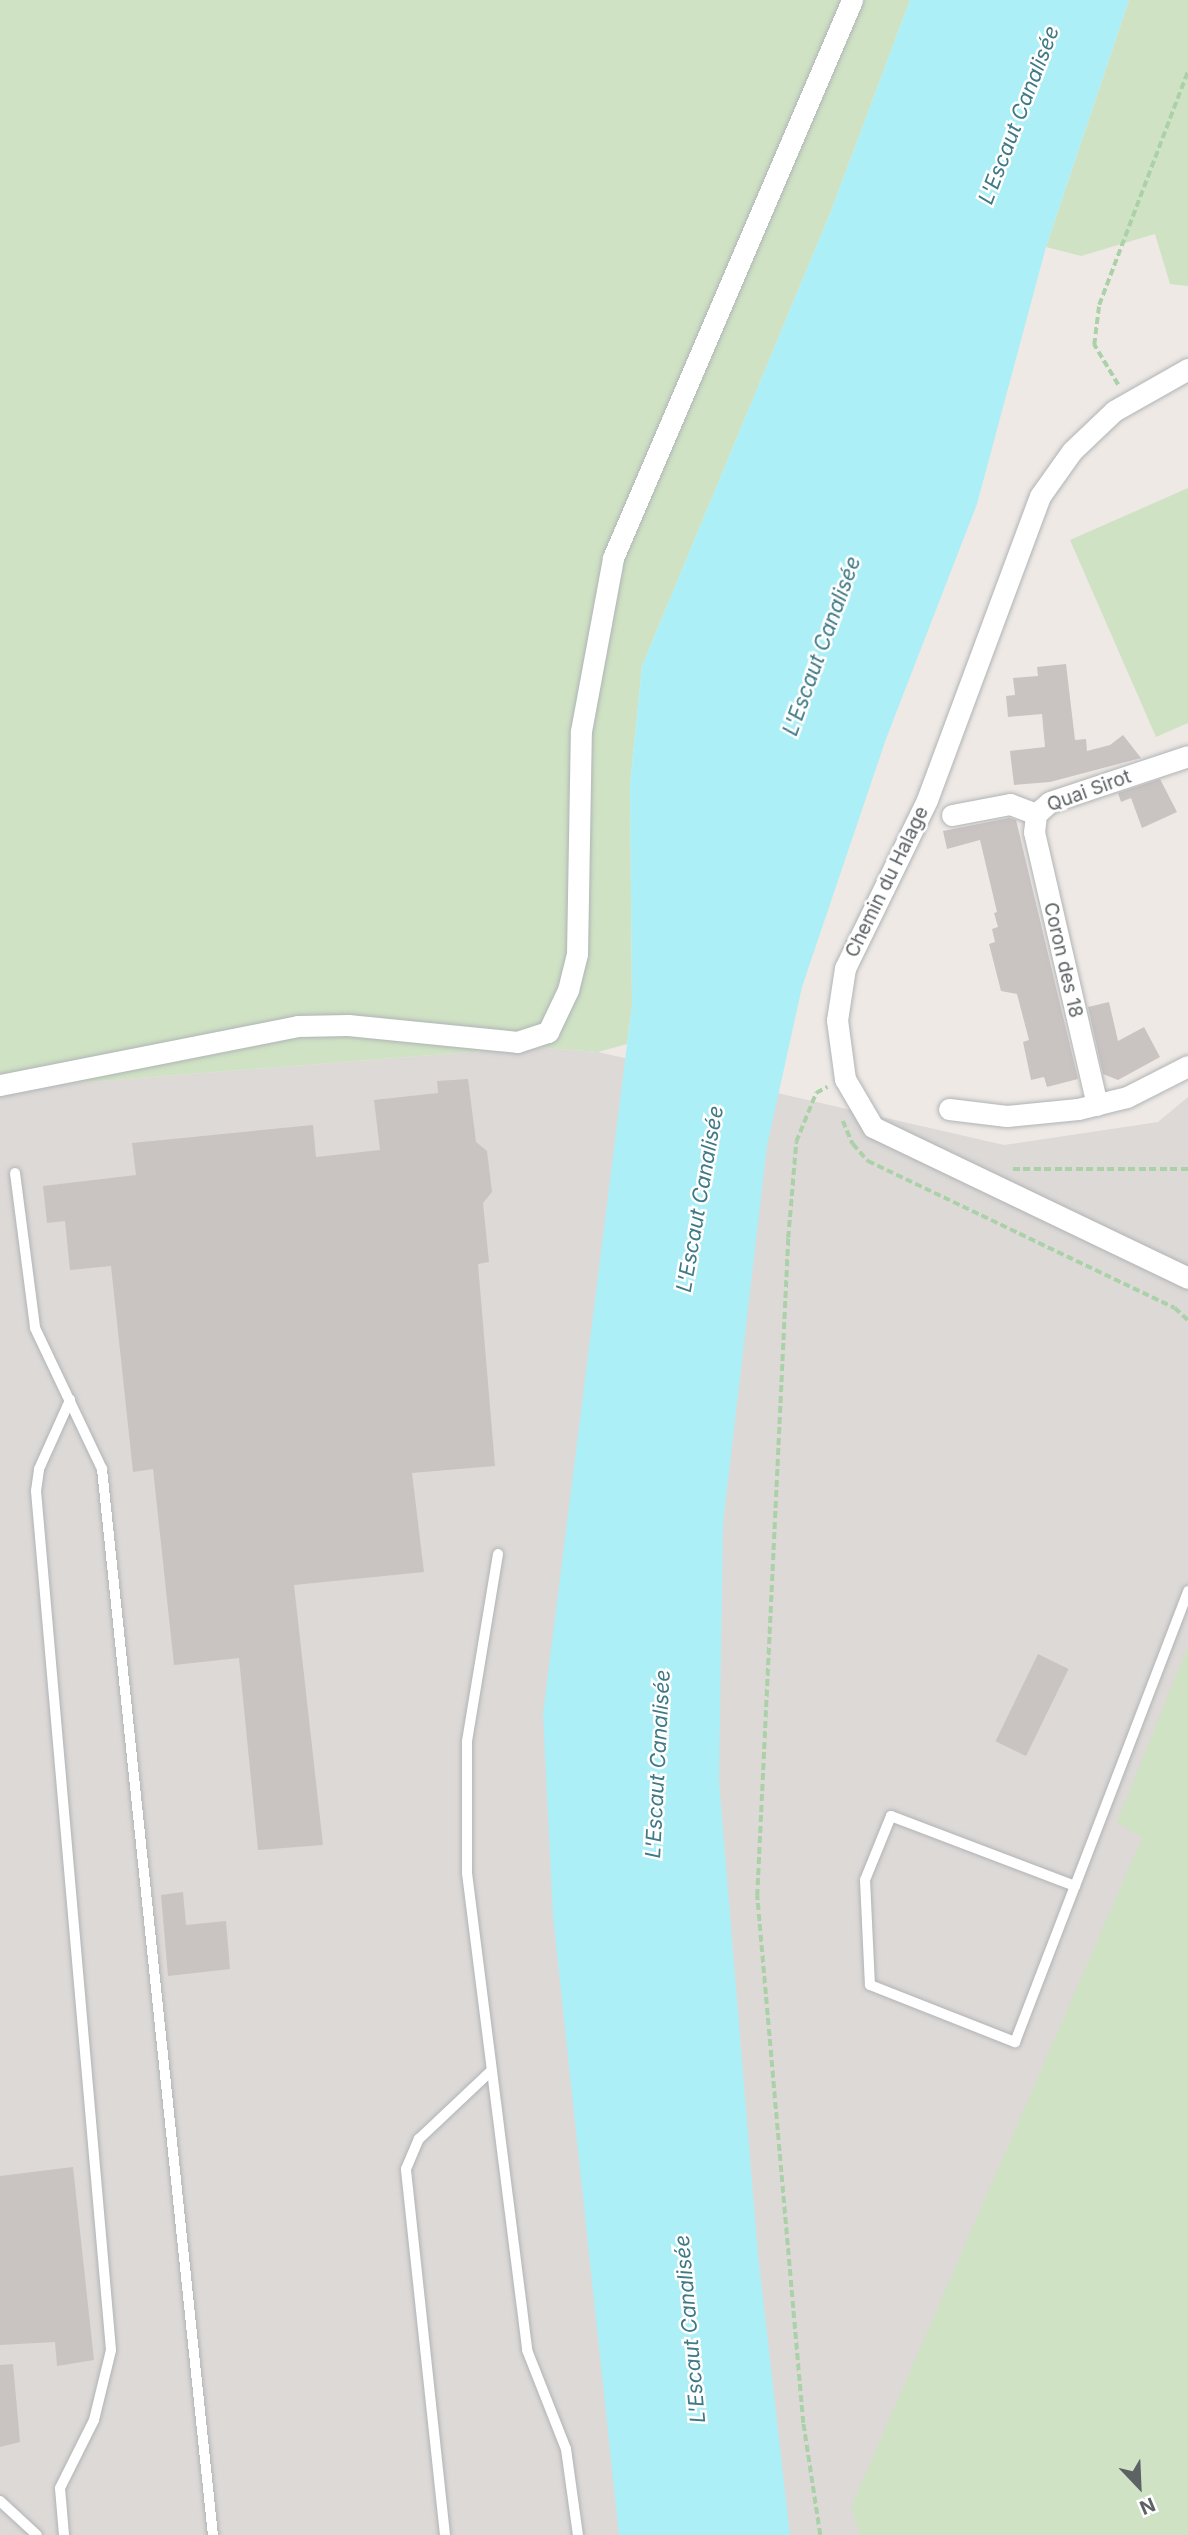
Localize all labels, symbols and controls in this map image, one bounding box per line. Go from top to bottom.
water label: L'Escaut Canalisée [973,22,1065,208]
water label: L'Escaut Canalisée [778,553,866,739]
street label: Quai Sirot [1044,765,1134,817]
street label: Chemin du Halage [841,803,933,961]
street label: Coron des 18 [1039,900,1087,1020]
water label: L'Escaut Canalisée [671,1104,729,1294]
water label: L'Escaut Canalisée [640,1669,676,1859]
water label: L'Escaut Canalisée [669,2234,711,2424]
north arrow [1104,2451,1174,2521]
text: N [1136,2492,1159,2519]

